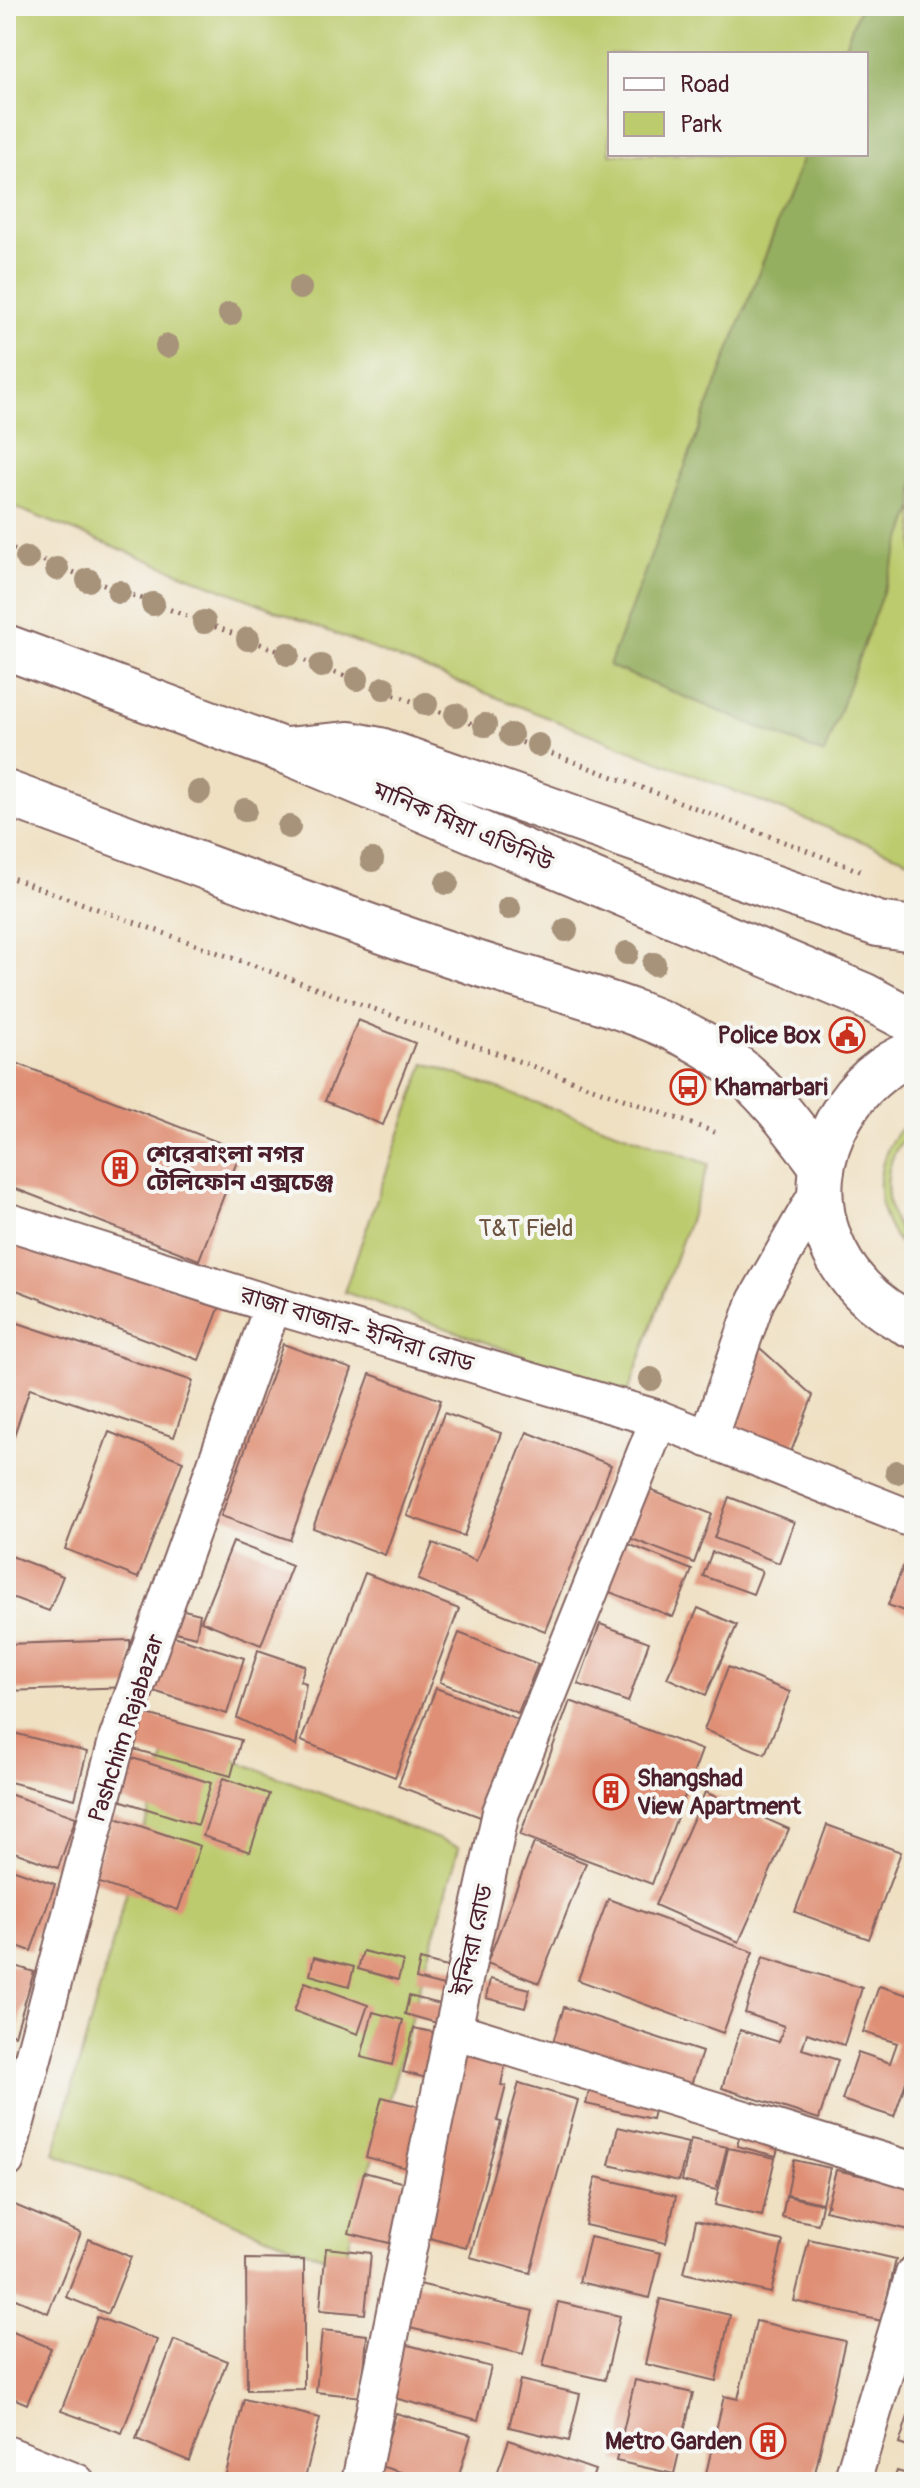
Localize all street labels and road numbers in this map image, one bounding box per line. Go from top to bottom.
street label: মানিক মিয়া এভিনিউ [367,775,558,878]
street label: রাজা বাজার- ইন্দিরা রোড [236,1280,478,1379]
street label: Pashchim Rajabazar [82,1630,171,1826]
street label: ইন্দিরা রোড [447,1881,500,1999]

